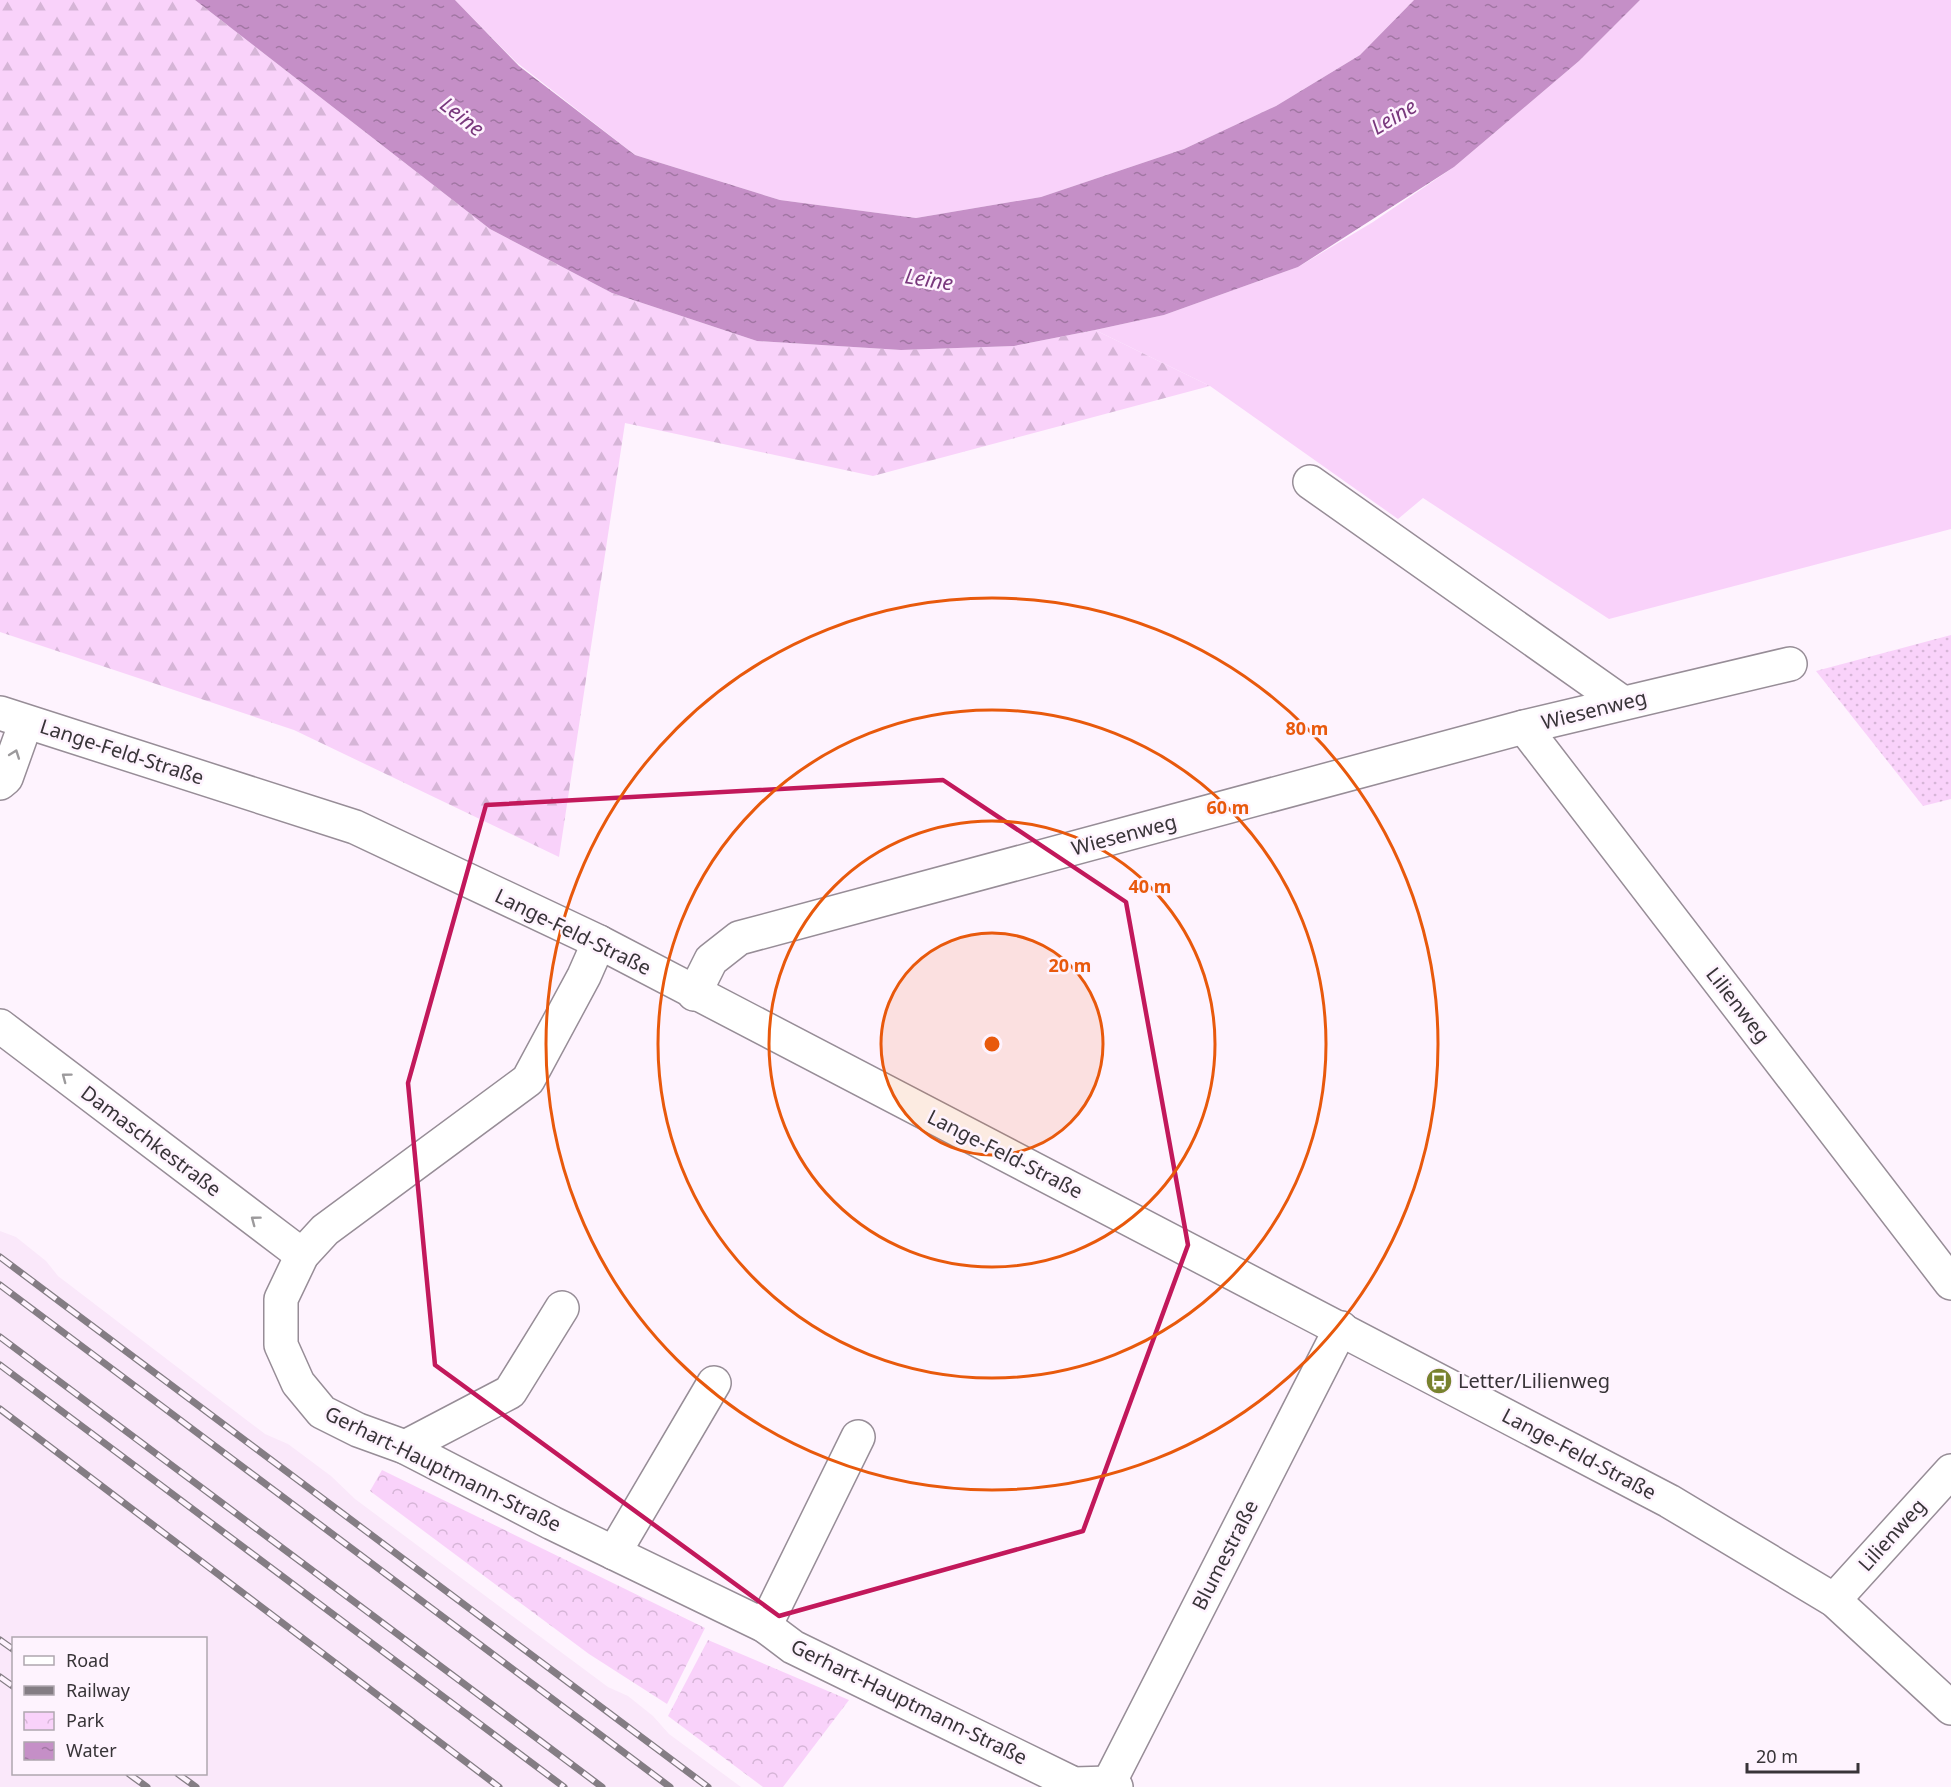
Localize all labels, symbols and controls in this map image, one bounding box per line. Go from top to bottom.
water label: Leine [435,90,490,142]
water label: Leine [1365,92,1422,141]
water label: Leine [903,261,955,297]
street label: Wiesenweg [1538,683,1649,736]
street label: Lange-Feld-Straße [37,712,208,791]
text: 80 m [1286,716,1328,740]
one-way arrow [8,749,21,760]
text: 60 m [1207,795,1249,819]
street label: Wiesenweg [1068,808,1179,861]
text: 40 m [1129,874,1171,898]
street label: Lange-Feld-Straße [491,882,656,981]
text: 20 m [1049,953,1091,977]
street label: Lilienweg [1700,961,1776,1048]
centre of rings [982,1034,1002,1054]
one-way arrow [62,1073,73,1084]
street label: Damaschkestraße [76,1079,227,1202]
street label: Lange-Feld-Straße [923,1103,1087,1204]
one-way arrow [251,1216,262,1227]
bus stop icon: Letter/Lilienweg [1424,1366,1454,1396]
place label: Letter/Lilienweg [1458,1367,1610,1394]
street label: Gerhart-Hauptmann-Straße [321,1399,566,1538]
street label: Lange-Feld-Straße [1497,1402,1661,1506]
street label: Lilienweg [1852,1493,1931,1577]
street label: Blumestraße [1185,1495,1264,1614]
street label: Gerhart-Hauptmann-Straße [787,1632,1032,1771]
legend [12,1637,207,1775]
text: Road [66,1648,109,1672]
text: Railway [66,1678,131,1702]
text: Park [66,1708,104,1732]
scale bar [1747,1736,1858,1774]
text: Water [66,1738,117,1762]
text: 20 m [1756,1744,1798,1768]

